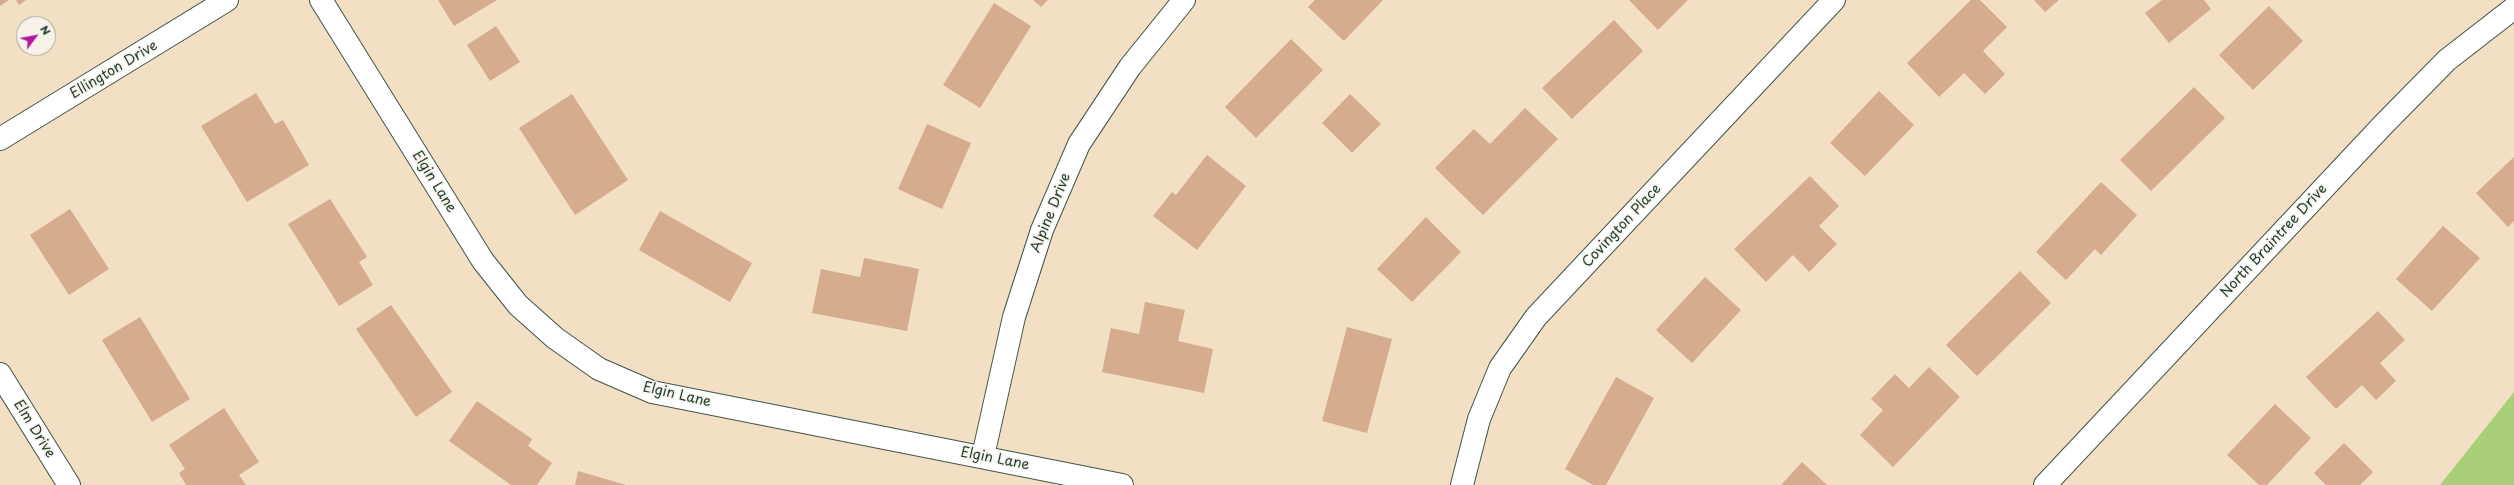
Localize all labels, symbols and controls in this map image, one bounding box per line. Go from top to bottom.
north arrow [16,16,56,56]
text: N [36,22,55,38]
street label: Ellington Drive [67,37,161,103]
street label: Elgin Lane [408,148,460,216]
street label: Alpine Drive [1027,171,1075,255]
street label: Covington Place [1579,181,1665,271]
street label: North Braintree Drive [2217,181,2331,301]
street label: Elgin Lane [641,379,713,411]
street label: Elm Drive [10,397,58,461]
street label: Elgin Lane [959,444,1031,474]

